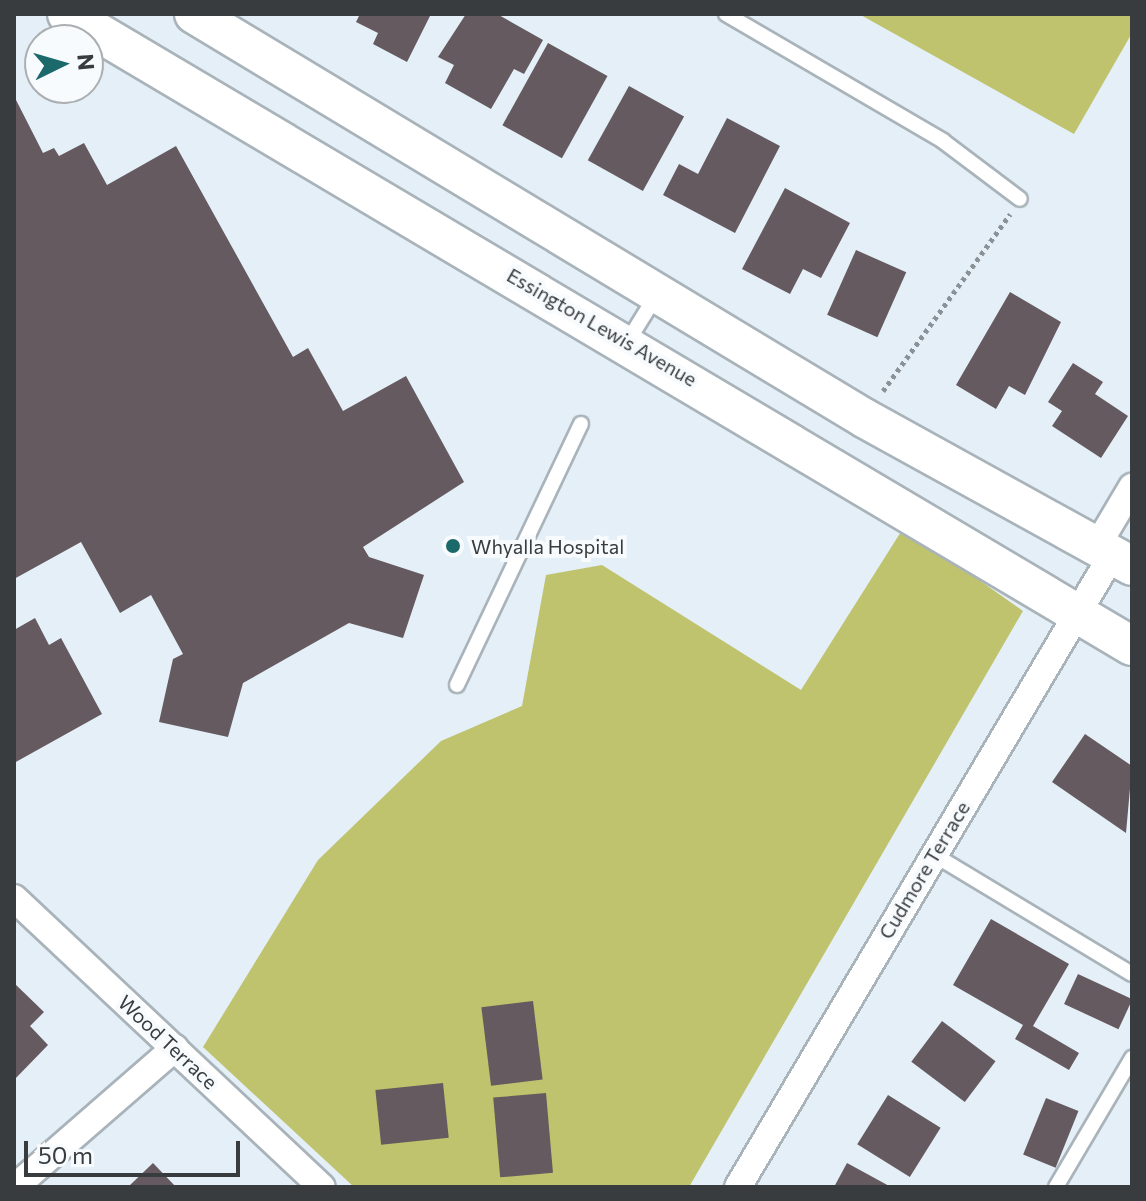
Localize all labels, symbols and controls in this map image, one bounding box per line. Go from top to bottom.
north arrow [24,24,104,104]
text: N [72,53,101,71]
street label: Essington Lewis Avenue [503,263,701,391]
place label: Whyalla Hospital [471,534,624,558]
marker: Whyalla Hospital [442,535,464,557]
street label: Cudmore Terrace [873,797,975,943]
street label: Wood Terrace [113,990,223,1094]
scale bar [28,1125,244,1175]
text: 50 m [38,1140,93,1169]

